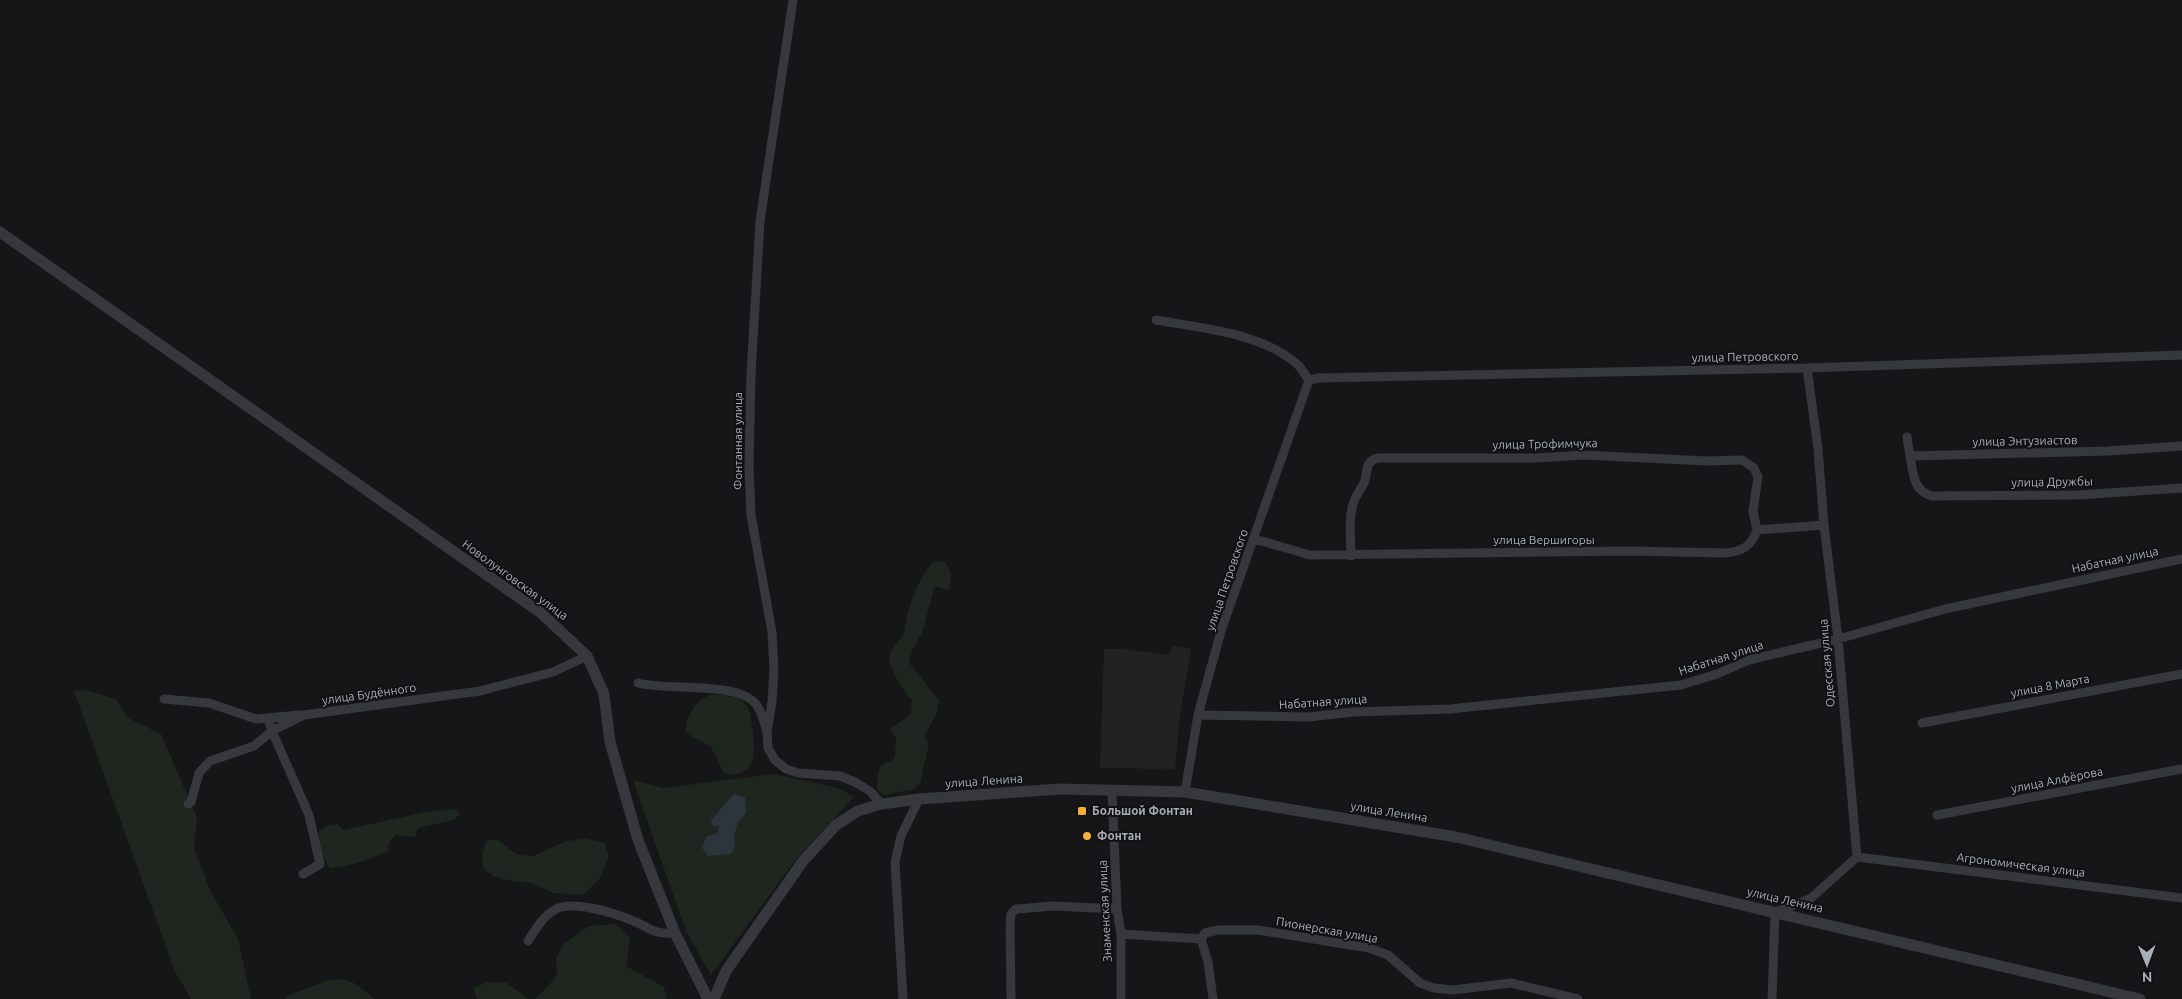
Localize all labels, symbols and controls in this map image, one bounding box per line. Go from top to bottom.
street label: улица Петровского [1691,349,1799,364]
street label: Фонтанная улица [731,392,744,490]
street label: улица Энтузиастов [1972,433,2078,448]
street label: улица Трофимчука [1492,436,1598,451]
street label: улица Дружбы [2011,474,2093,489]
street label: улица Петровского [1203,527,1250,632]
street label: улица Вершигоры [1493,533,1595,546]
street label: Новолунговская улица [460,537,571,622]
street label: Набатная улица [2070,544,2159,575]
street label: Одесская улица [1816,618,1837,708]
street label: Набатная улица [1677,638,1765,677]
street label: улица 8 Марта [2009,671,2091,700]
street label: улица Будённого [321,680,417,707]
street label: Набатная улица [1278,692,1367,711]
street label: улица Алфёрова [2010,764,2104,795]
street label: улица Ленина [945,771,1023,790]
street label: улица Ленина [1350,799,1429,824]
place label: Большой Фонтан [1092,804,1193,817]
marker: Большой Фонтан [1076,805,1088,817]
place label: Фонтан [1097,829,1141,842]
marker: Фонтан [1081,830,1093,842]
street label: Агрономическая улица [1956,850,2086,879]
street label: Знаменская улица [1095,860,1114,962]
street label: улица Ленина [1746,884,1824,915]
street label: Пионерская улица [1275,914,1379,945]
north arrow [2122,939,2172,989]
text: N [2142,969,2153,985]

